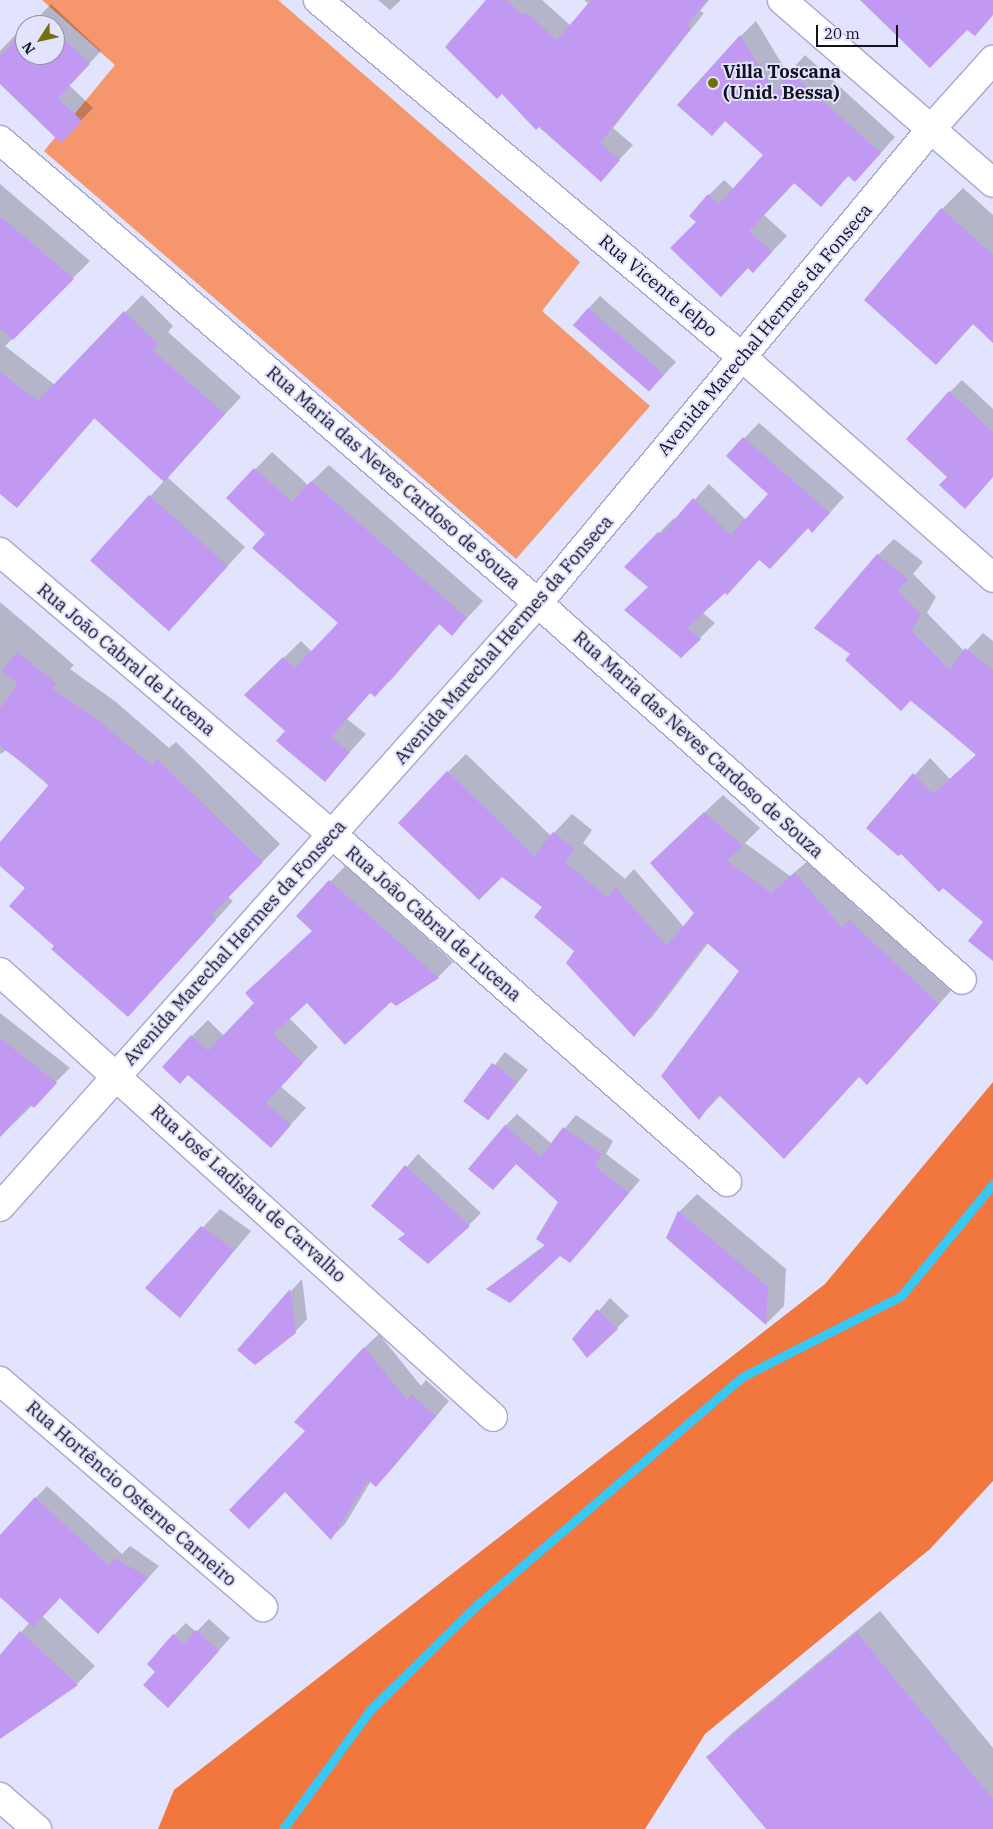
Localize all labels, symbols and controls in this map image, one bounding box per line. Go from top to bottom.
north arrow [15,15,65,65]
scale bar [818,15,900,47]
text: 20 m [824,24,860,43]
text: N [18,38,39,58]
place label: Villa Toscana (Unid. Bessa) [723,62,841,104]
marker: Villa Toscana (Unid. Bessa) [707,77,719,89]
street label: Avenida Marechal Hermes da Fonseca [653,200,877,460]
street label: Rua Vicente Ielpo [595,230,721,342]
street label: Rua Maria das Neves Cardoso de Souza [262,362,524,594]
street label: Avenida Marechal Hermes da Fonseca [390,511,618,769]
street label: Rua João Cabral de Lucena [33,579,219,741]
street label: Rua Maria das Neves Cardoso de Souza [569,627,827,863]
street label: Avenida Marechal Hermes da Fonseca [119,816,351,1070]
street label: Rua João Cabral de Lucena [341,842,525,1006]
street label: Rua José Ladislau de Carvalho [146,1101,350,1287]
street label: Rua Hortêncio Osterne Carneiro [21,1397,241,1591]

